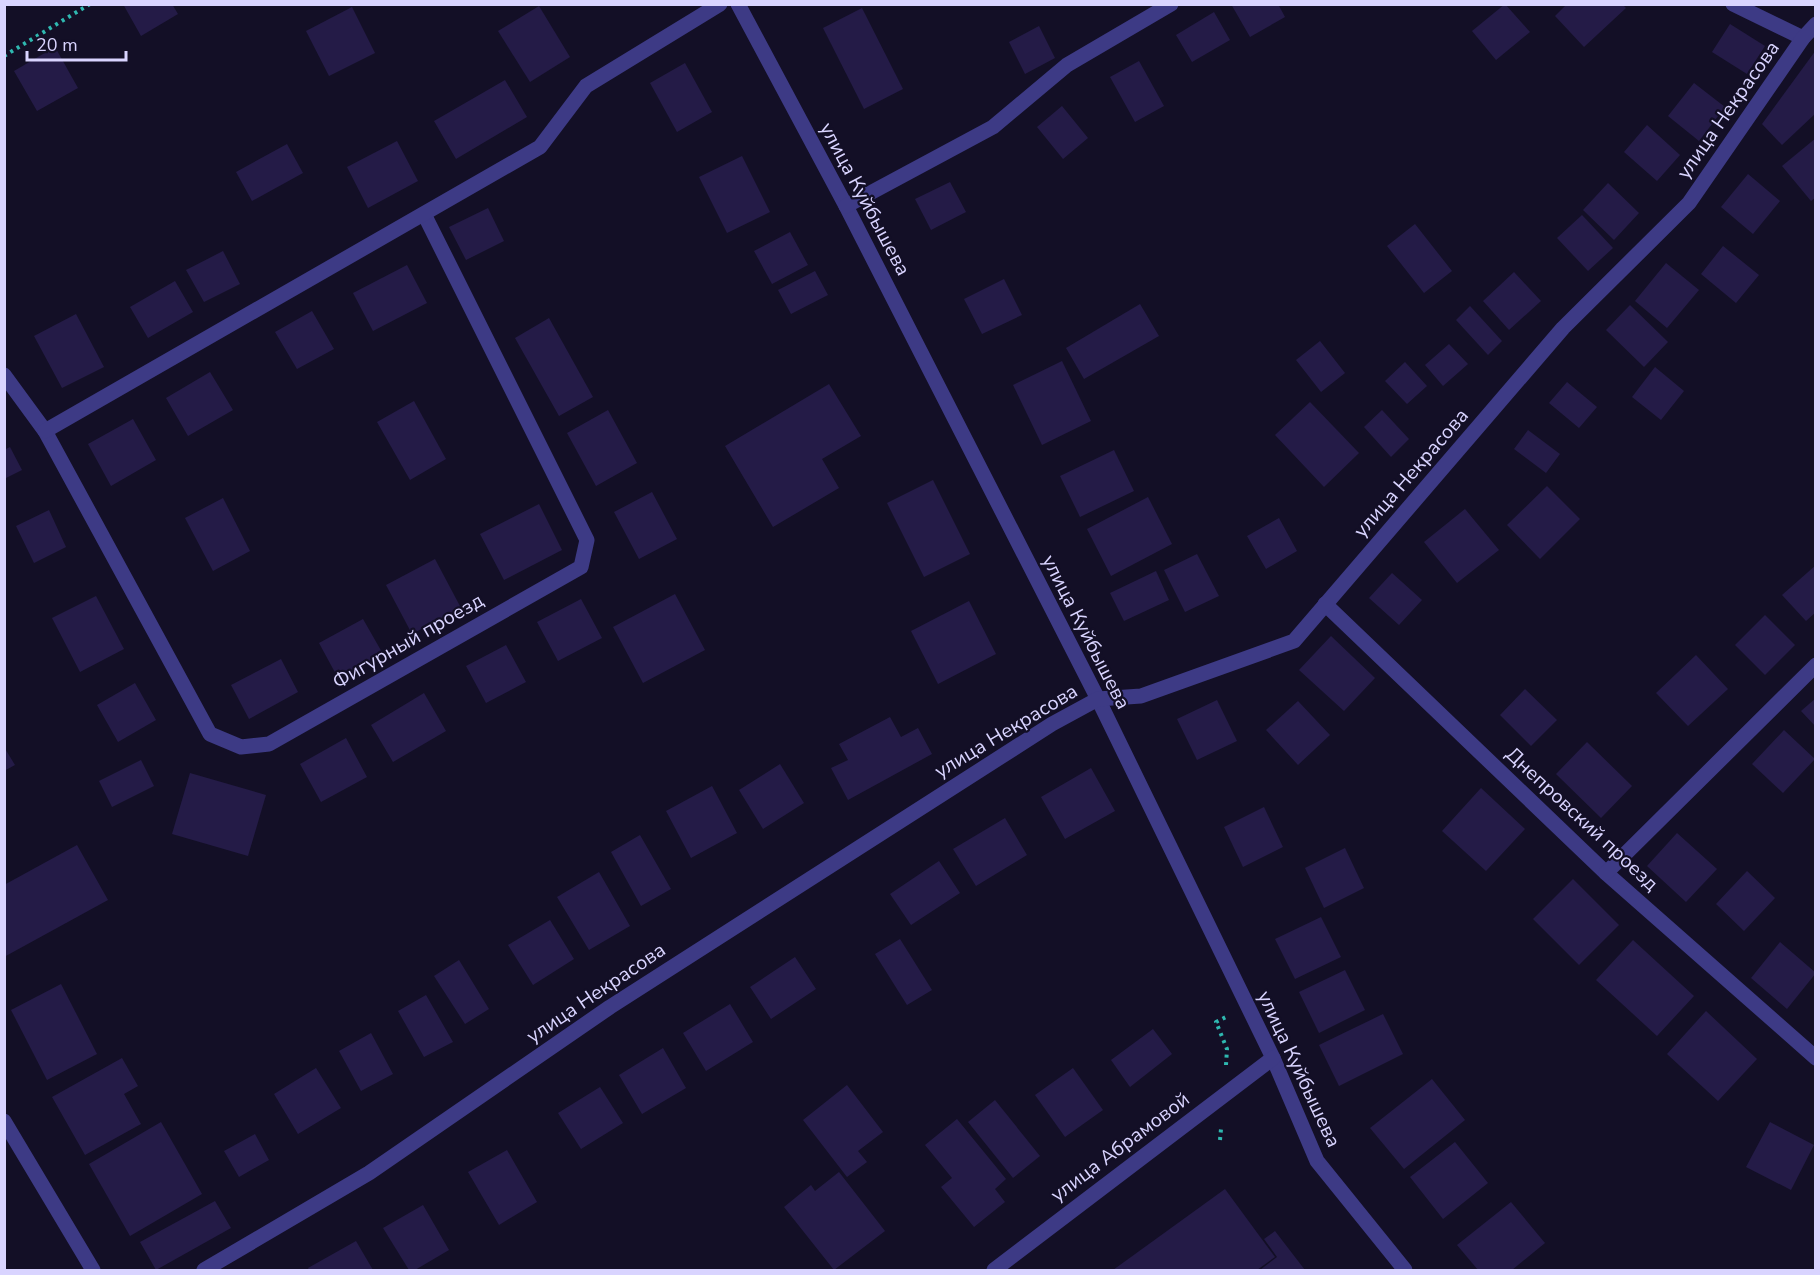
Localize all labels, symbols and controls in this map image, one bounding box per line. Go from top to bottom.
scale bar [27,24,126,62]
text: 20 m [36,33,78,57]
street label: улица Некрасова [1670,36,1786,184]
street label: улица Куйбышева [813,118,917,280]
street label: улица Некрасова [1347,403,1475,543]
street label: улица Куйбышева [1035,550,1137,714]
street label: Фигурный проезд [327,587,489,695]
street label: улица Некрасова [929,678,1083,784]
street label: Днепровский проезд [1500,741,1664,897]
street label: улица Некрасова [521,936,671,1050]
street label: улица Куйбышева [1251,986,1347,1152]
street label: улица Абрамовой [1045,1086,1195,1208]

